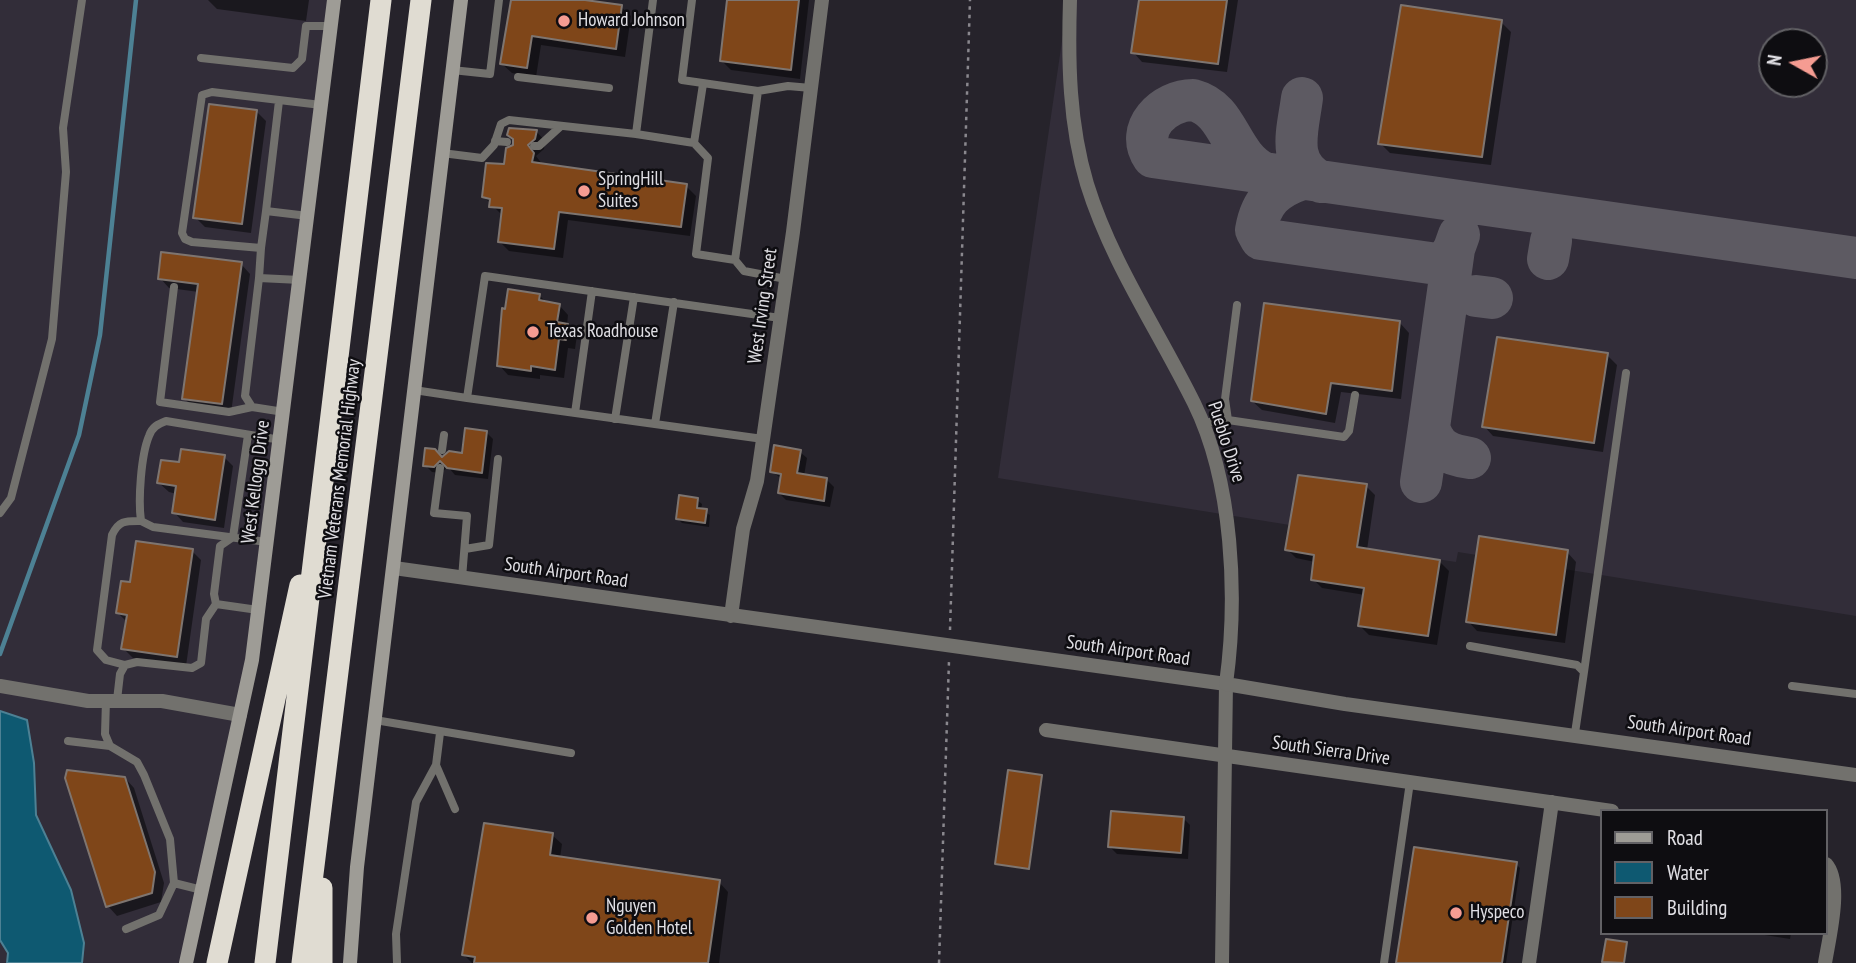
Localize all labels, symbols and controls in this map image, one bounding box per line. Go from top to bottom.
place label: Howard Johnson [578,10,685,32]
marker: Howard Johnson [556,13,572,29]
north arrow [1758,28,1828,98]
text: N [1762,53,1787,67]
place label: SpringHill Suites [598,169,663,213]
marker: SpringHill Suites [576,183,592,199]
street label: West Irving Street [744,247,782,365]
place label: Texas Roadhouse [547,321,658,343]
marker: Texas Roadhouse [525,324,541,340]
street label: Vietnam Veterans Memorial Highway [314,358,366,600]
street label: Pueblo Drive [1202,399,1250,485]
street label: West Kellogg Drive [237,419,275,545]
street label: South Airport Road [503,553,629,593]
street label: South Airport Road [1065,631,1191,671]
street label: South Airport Road [1626,711,1752,751]
street label: South Sierra Drive [1271,731,1391,771]
legend [1601,809,1828,935]
text: Road [1667,824,1703,851]
text: Water [1667,859,1709,886]
text: Building [1667,894,1727,921]
place label: Nguyen Golden Hotel [606,896,692,940]
place label: Hyspeco [1470,902,1524,924]
marker: Hyspeco [1448,905,1464,921]
marker: Nguyen Golden Hotel [584,910,600,926]

